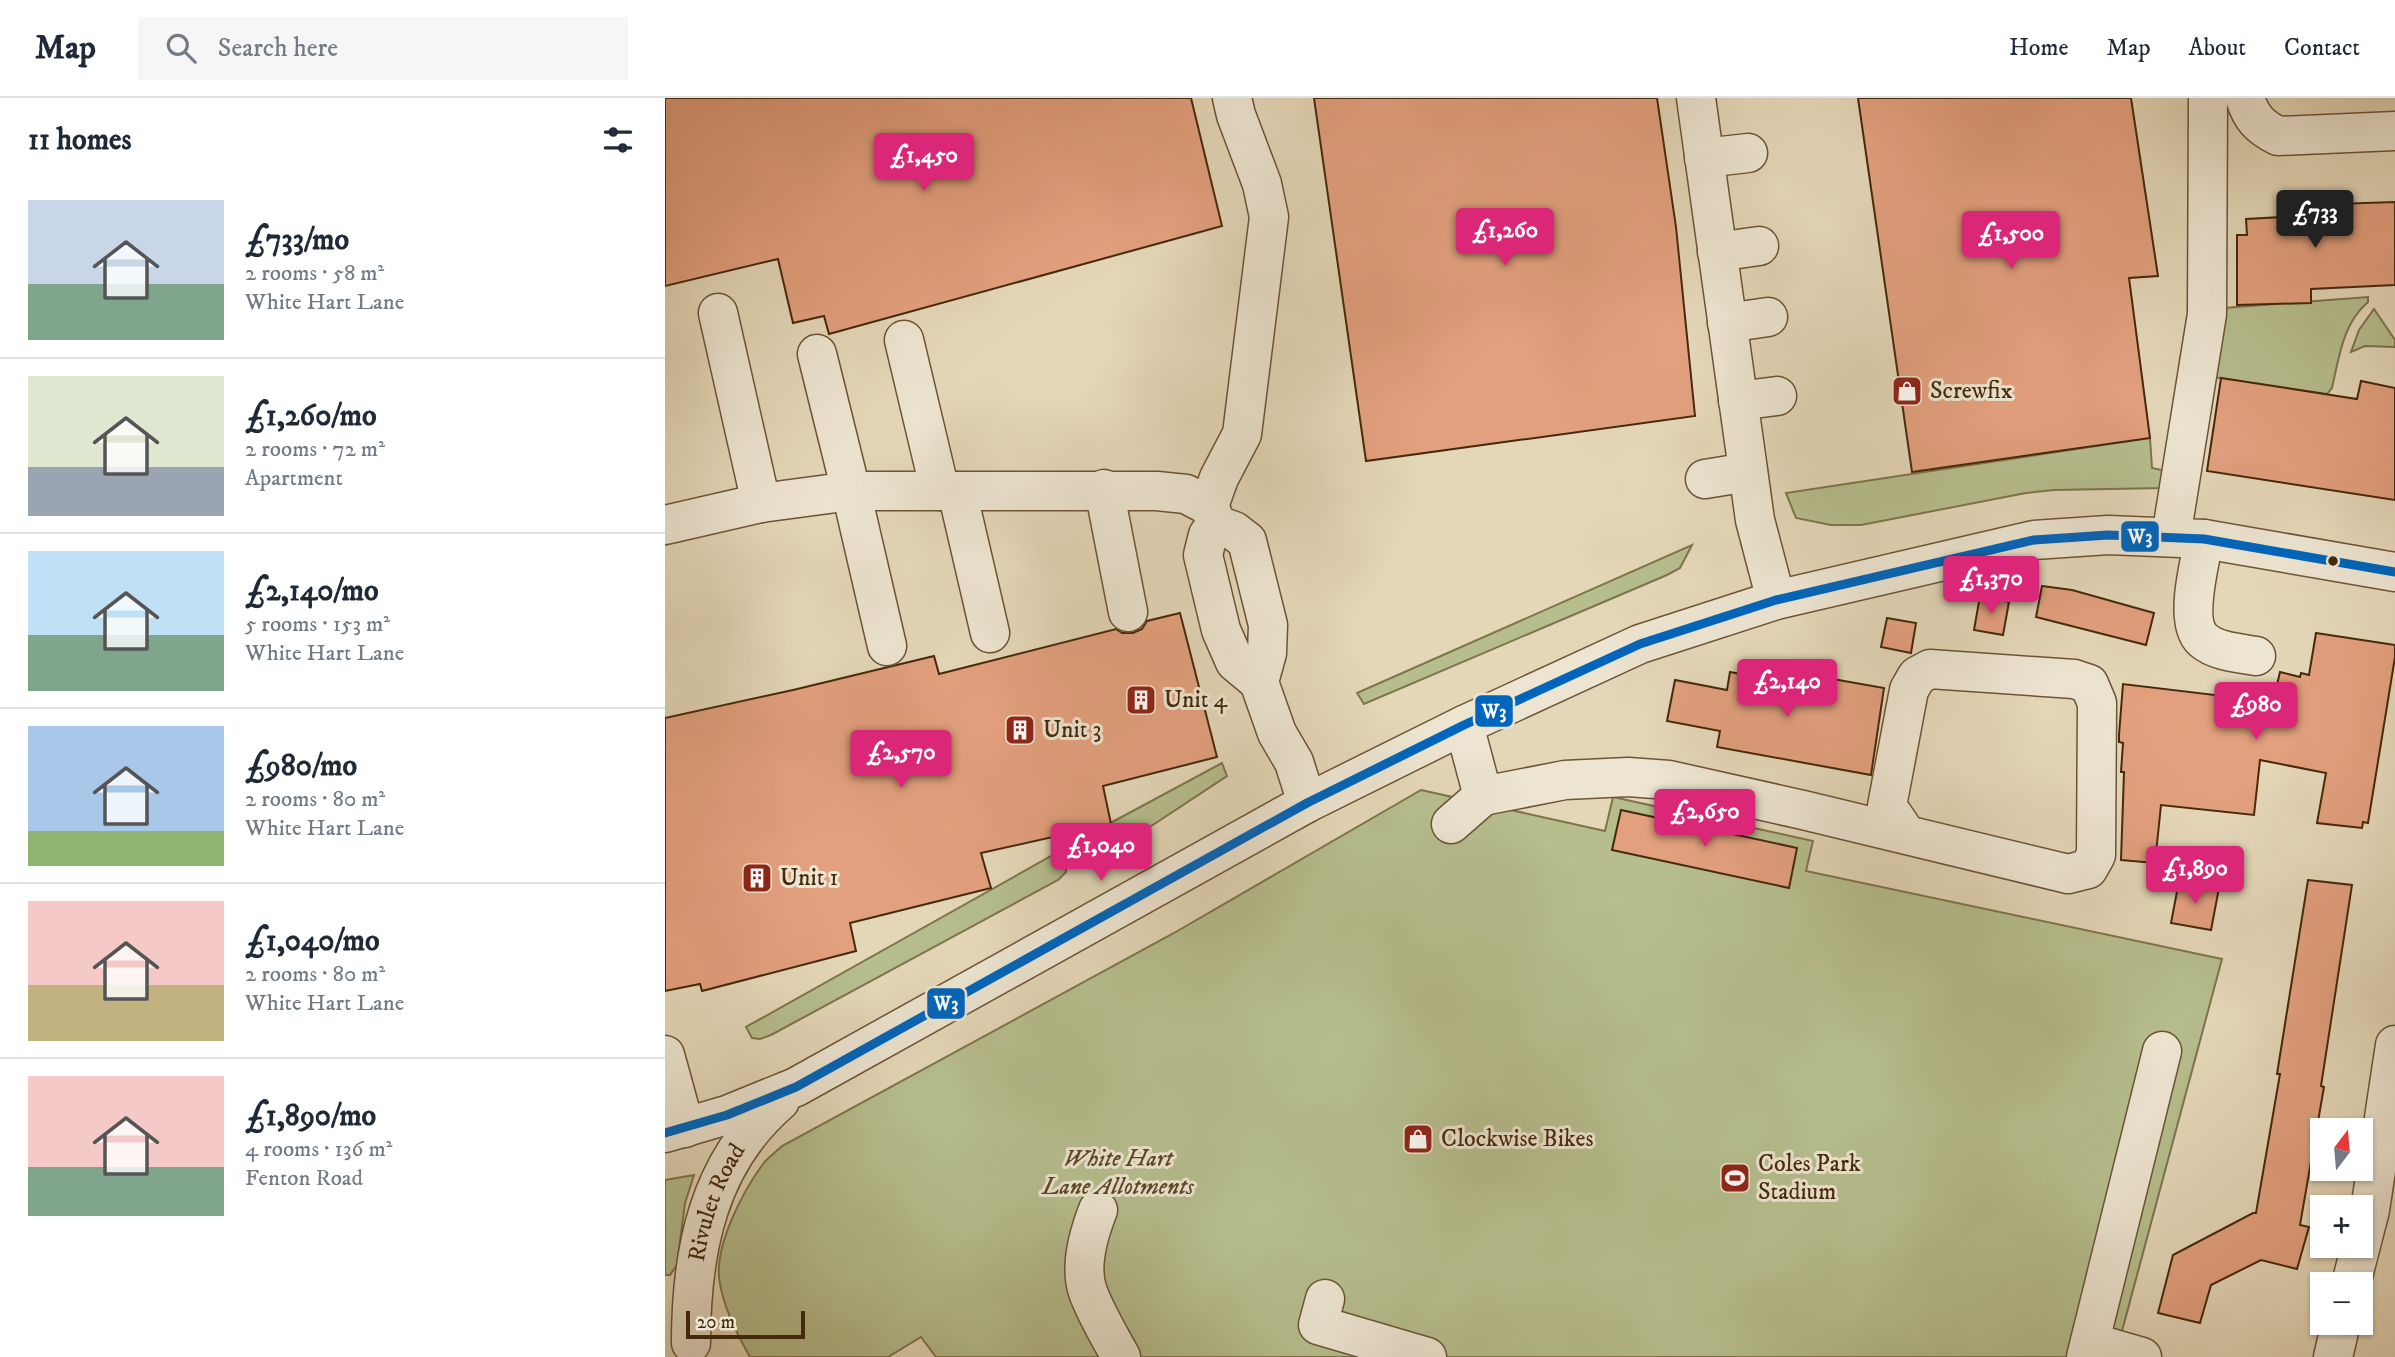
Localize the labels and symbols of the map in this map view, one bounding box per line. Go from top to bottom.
pin: £1,450 [867,134,981,193]
pin: £733 [2274,190,2356,250]
pin: £1,260 [1448,208,1562,268]
pin: £1,500 [1954,212,2068,271]
shop icon: Screwfix [1890,374,1924,408]
place label: Screwfix [1930,376,2013,406]
line badge: W3 [2120,520,2160,553]
text: W3 [2127,526,2152,549]
unlabelled marker [2326,554,2340,568]
pin: £1,370 [1934,556,2048,616]
pin: £2,140 [1730,660,1844,719]
pin: £980 [2215,682,2297,742]
building icon: Unit 4 [1124,683,1158,717]
place label: Unit 4 [1164,685,1228,715]
line badge: W3 [1474,694,1514,728]
text: W3 [1481,701,1506,724]
building icon: Unit 3 [1003,713,1037,747]
place label: Unit 3 [1043,715,1101,745]
pin: £2,570 [844,730,958,790]
pin: £2,650 [1648,790,1762,849]
pin: £1,040 [1044,824,1158,883]
pin: £1,890 [2138,846,2252,906]
building icon: Unit 1 [740,861,774,895]
place label: Unit 1 [780,863,838,893]
line badge: W3 [926,987,966,1020]
text: W3 [933,993,958,1016]
north arrow [2310,1118,2373,1181]
shop icon: Clockwise Bikes [1401,1122,1435,1156]
place label: Clockwise Bikes [1441,1124,1593,1154]
street label: Rivulet Road [682,1138,752,1264]
park label: White Hart Lane Allotments [1040,1144,1194,1202]
place label: Coles Park Stadium [1758,1149,1861,1207]
sports icon: Coles Park Stadium [1718,1161,1752,1195]
scale bar [686,1308,805,1340]

